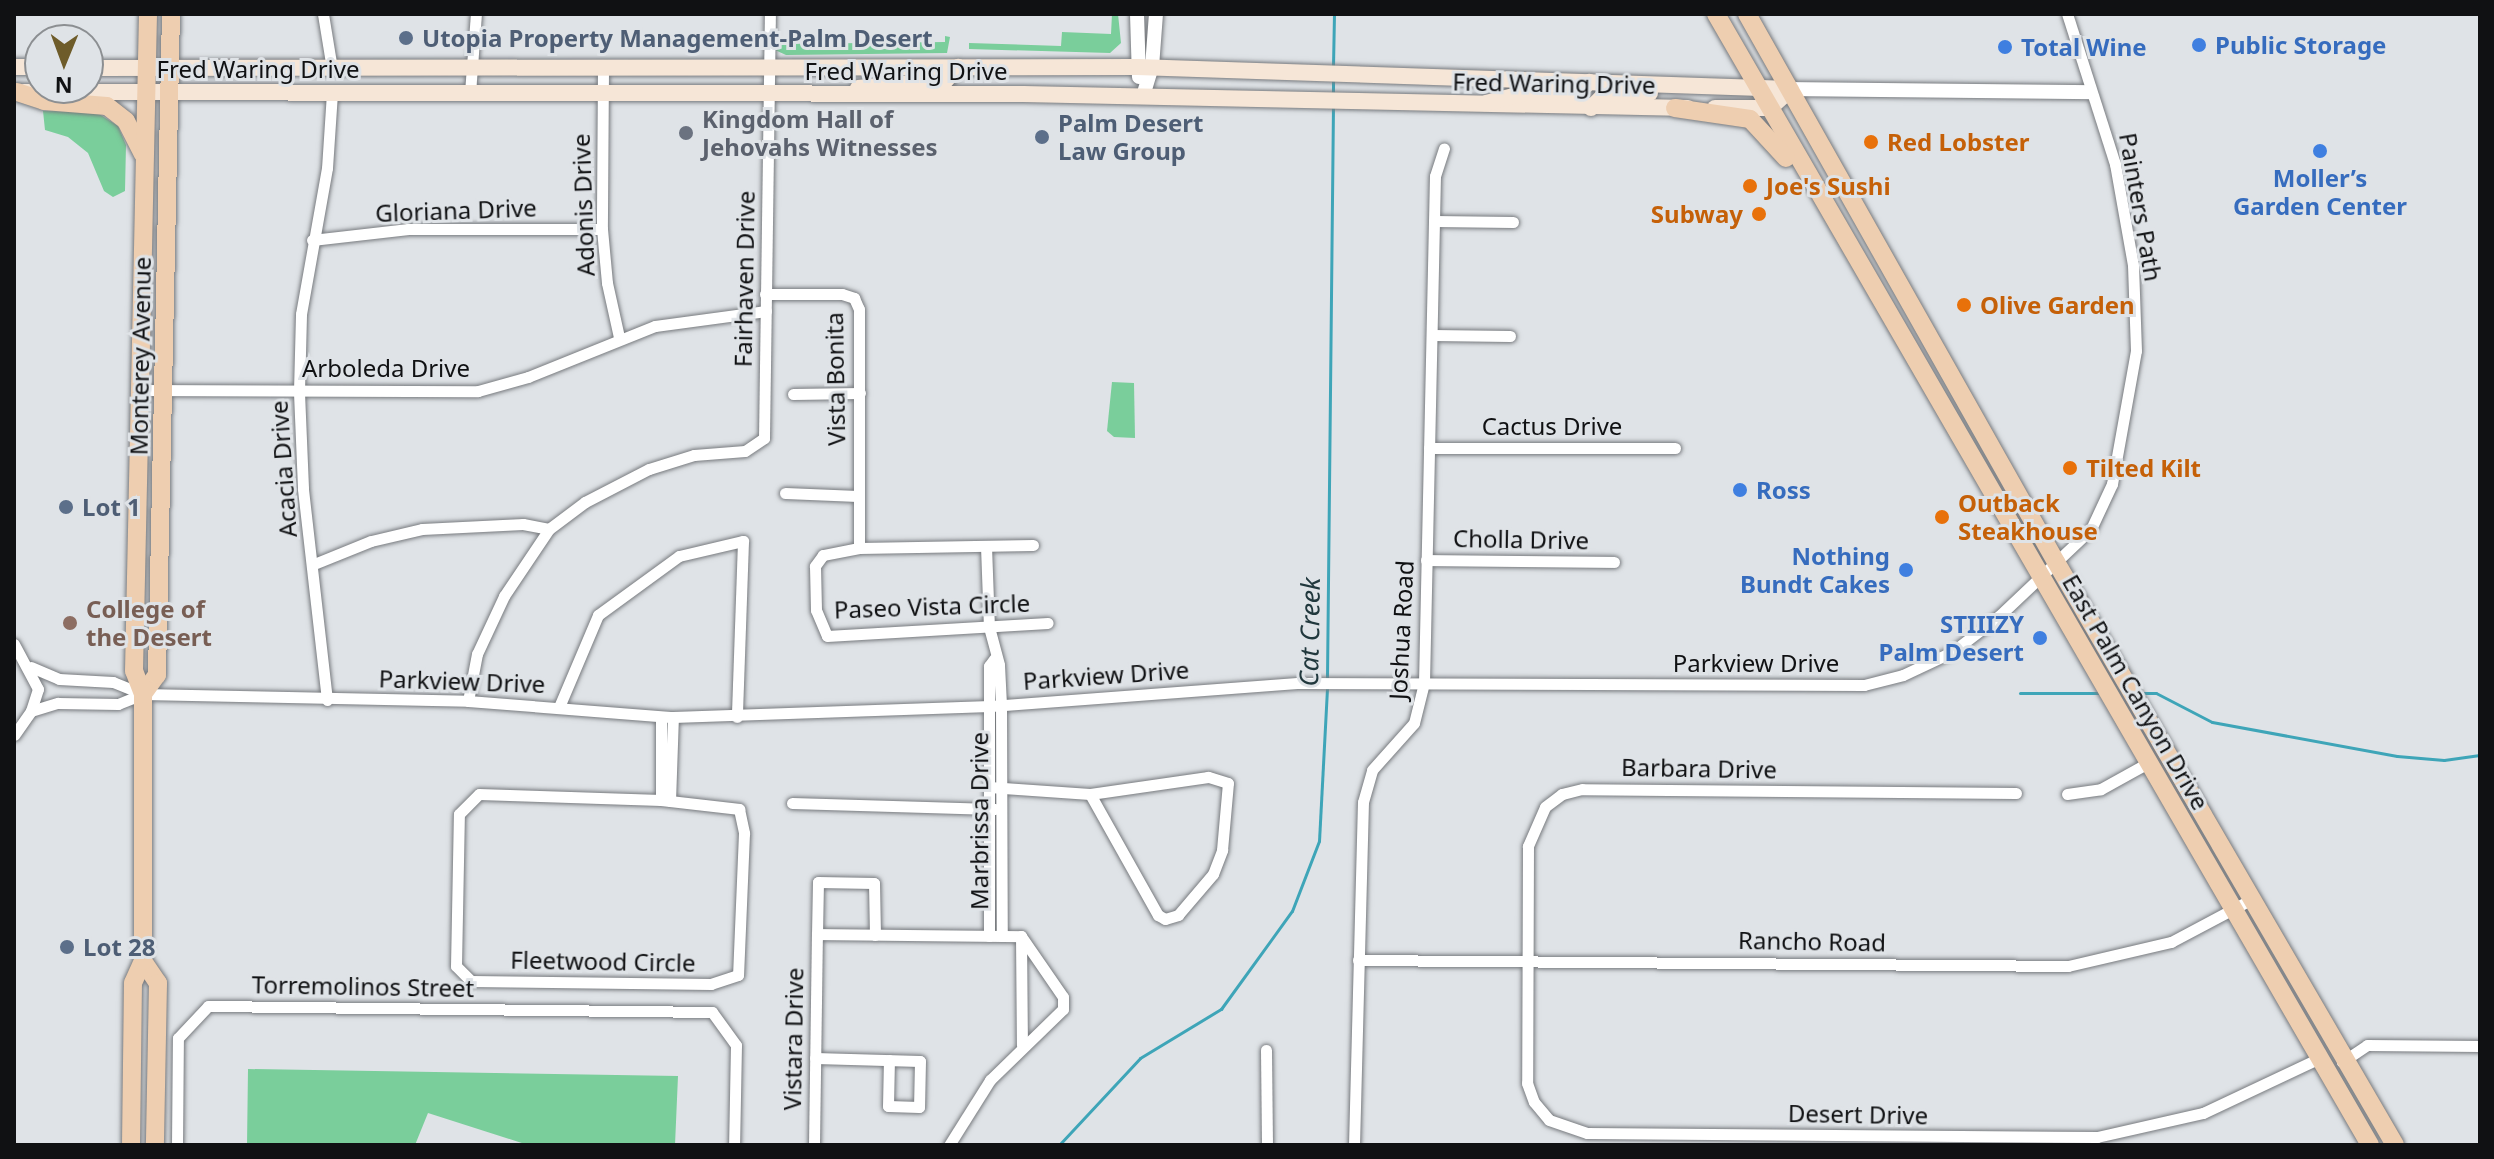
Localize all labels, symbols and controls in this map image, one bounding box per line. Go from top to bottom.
north arrow [24,24,104,104]
place label: Utopia Property Management-Palm Desert [422,24,933,52]
marker: Utopia Property Management-Palm Desert [397,29,415,47]
place label: Public Storage [2215,31,2386,59]
place label: Total Wine [2021,33,2147,61]
marker: Public Storage [2190,36,2208,54]
marker: Total Wine [1996,38,2014,56]
street label: Fred Waring Drive [156,55,360,83]
street label: Fred Waring Drive [804,57,1008,85]
street label: Fred Waring Drive [1452,67,1656,99]
text: N [54,71,73,101]
place label: Kingdom Hall of Jehovahs Witnesses [702,105,938,161]
place label: Palm Desert Law Group [1058,109,1203,165]
marker: Kingdom Hall of Jehovahs Witnesses [677,124,695,142]
marker: Palm Desert Law Group [1033,128,1051,146]
place label: Red Lobster [1887,128,2030,156]
street label: Painters Path [2114,130,2168,284]
street label: Adonis Drive [566,133,600,277]
marker: Red Lobster [1862,133,1880,151]
marker: Moller’s Garden Center [2311,142,2329,160]
place label: Moller’s Garden Center [2233,164,2407,220]
place label: Joe's Sushi [1766,172,1891,200]
marker: Joe's Sushi [1741,177,1759,195]
street label: Fairhaven Drive [728,191,760,367]
street label: Gloriana Drive [375,193,537,227]
place label: Subway [1651,200,1743,228]
marker: Subway [1750,205,1768,223]
street label: Monterey Avenue [124,256,156,456]
place label: Olive Garden [1980,291,2135,319]
marker: Olive Garden [1955,296,1973,314]
street label: Vista Bonita [819,312,851,446]
street label: Arboleda Drive [302,354,470,382]
street label: Acacia Drive [264,400,302,538]
street label: Cactus Drive [1482,412,1622,440]
place label: Tilted Kilt [2086,454,2201,482]
marker: Tilted Kilt [2061,459,2079,477]
place label: Ross [1756,476,1811,504]
marker: Ross [1731,481,1749,499]
place label: Outback Steakhouse [1958,489,2098,545]
place label: Lot 1 [82,493,141,521]
marker: Lot 1 [57,498,75,516]
marker: Outback Steakhouse [1933,508,1951,526]
street label: Cholla Drive [1453,523,1589,555]
place label: Nothing Bundt Cakes [1740,542,1890,598]
street label: Joshua Road [1383,560,1419,700]
marker: Nothing Bundt Cakes [1897,561,1915,579]
street label: East Palm Canyon Drive [2057,569,2215,815]
water label: Cat Creek [1293,577,1327,687]
street label: Paseo Vista Circle [833,588,1031,624]
place label: College of the Desert [86,595,212,651]
place label: STIIIZY Palm Desert [1879,610,2024,666]
marker: College of the Desert [61,614,79,632]
marker: STIIIZY Palm Desert [2031,629,2049,647]
street label: Parkview Drive [1673,649,1839,677]
street label: Parkview Drive [1022,655,1190,695]
street label: Parkview Drive [378,664,546,698]
street label: Marbrissa Drive [965,732,993,910]
street label: Barbara Drive [1621,752,1777,784]
street label: Rancho Road [1738,925,1886,957]
place label: Lot 28 [83,933,156,961]
marker: Lot 28 [58,938,76,956]
street label: Fleetwood Circle [510,945,696,977]
street label: Vistara Drive [777,967,809,1111]
street label: Torremolinos Street [252,970,474,1002]
street label: Desert Drive [1788,1098,1928,1130]

